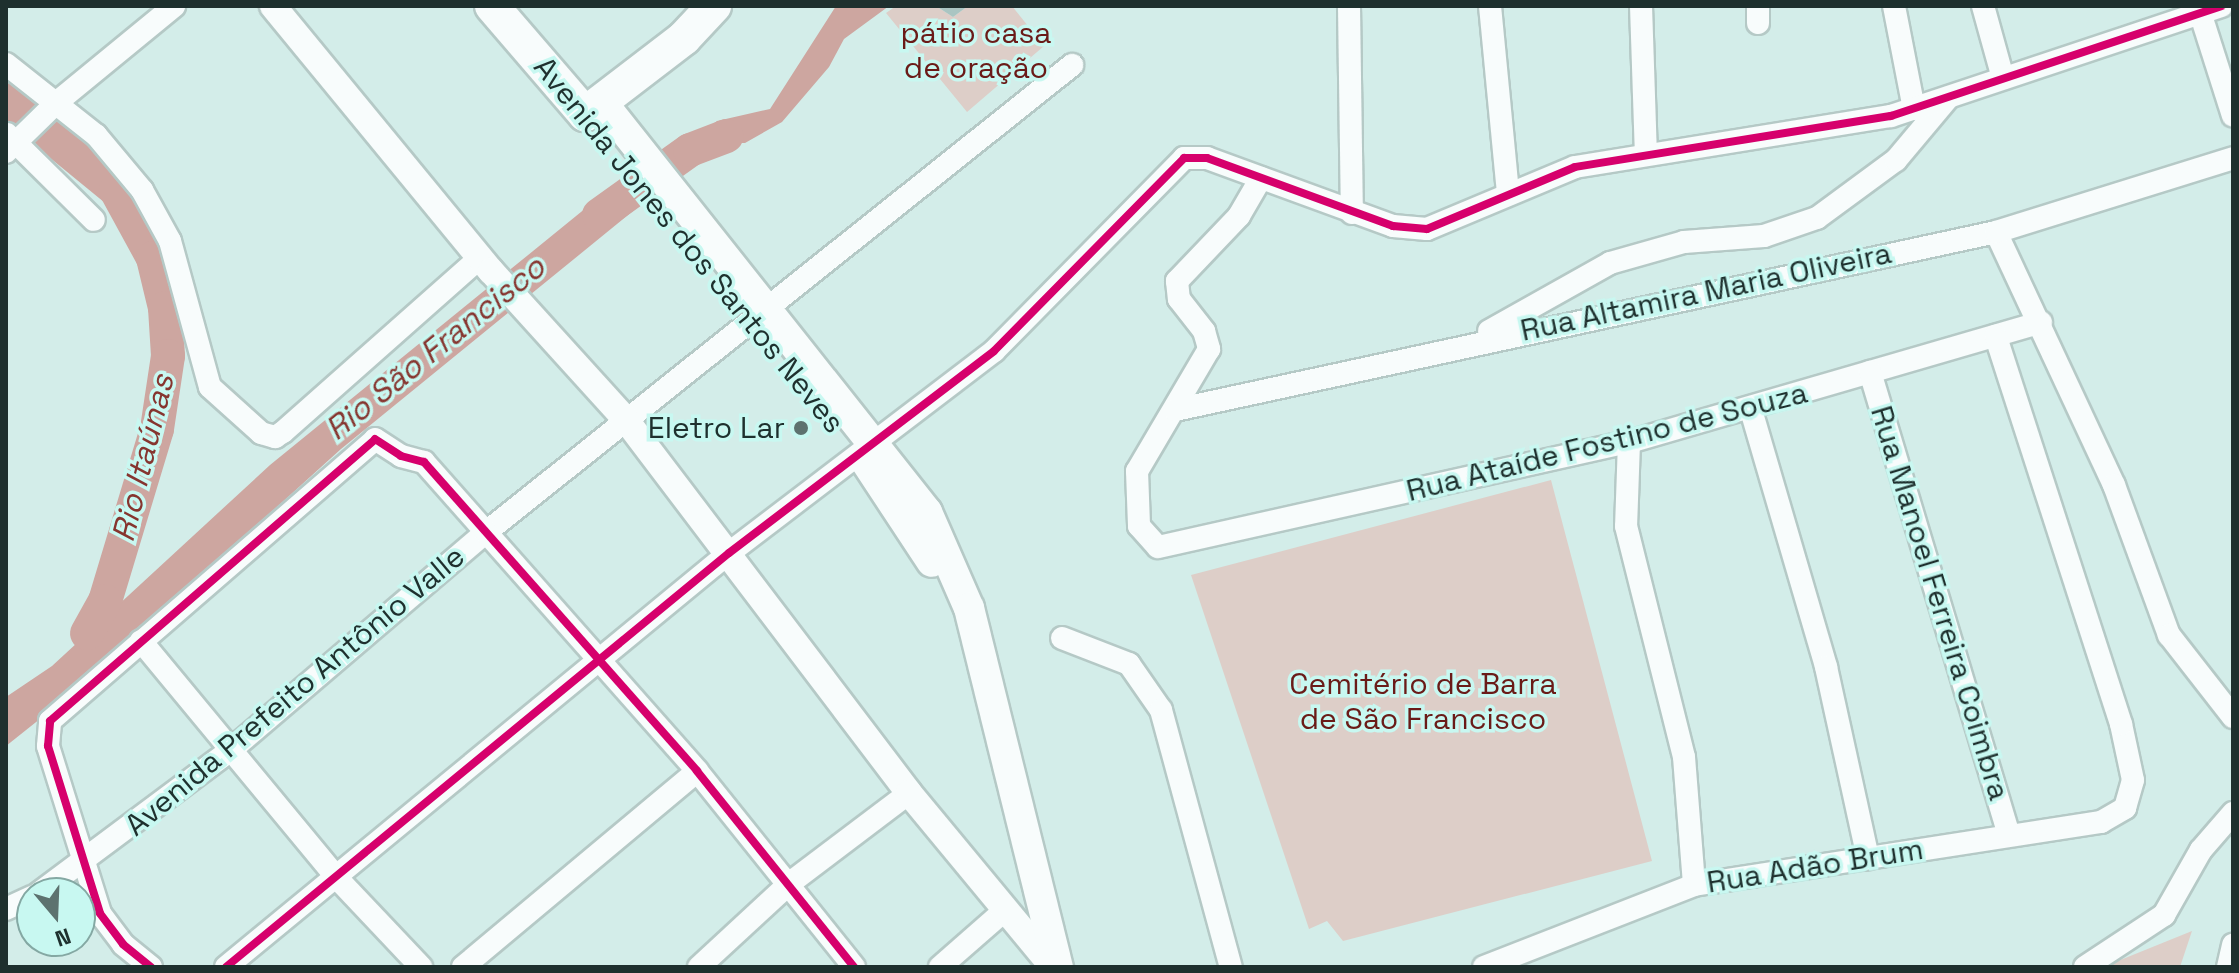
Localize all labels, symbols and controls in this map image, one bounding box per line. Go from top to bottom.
park label: pátio casa de oração [900,15,1052,86]
street label: Avenida Jones dos Santos Neves [526,50,852,440]
street label: Rua Altamira Maria Oliveira [1517,235,1895,349]
water label: Rio São Francisco [318,248,552,448]
water label: Rio Itaúnas [104,370,182,546]
street label: Rua Ataíde Fostino de Souza [1403,375,1811,509]
street label: Rua Manoel Ferreira Coimbra [1863,402,2017,804]
place label: Eletro Lar [648,410,785,446]
marker: Eletro Lar [792,419,810,437]
street label: Avenida Prefeito Antônio Valle [118,538,472,844]
park label: Cemitério de Barra de São Francisco [1289,666,1557,736]
street label: Rua Adão Brum [1704,831,1926,901]
north arrow [16,877,96,957]
text: N [52,922,75,953]

